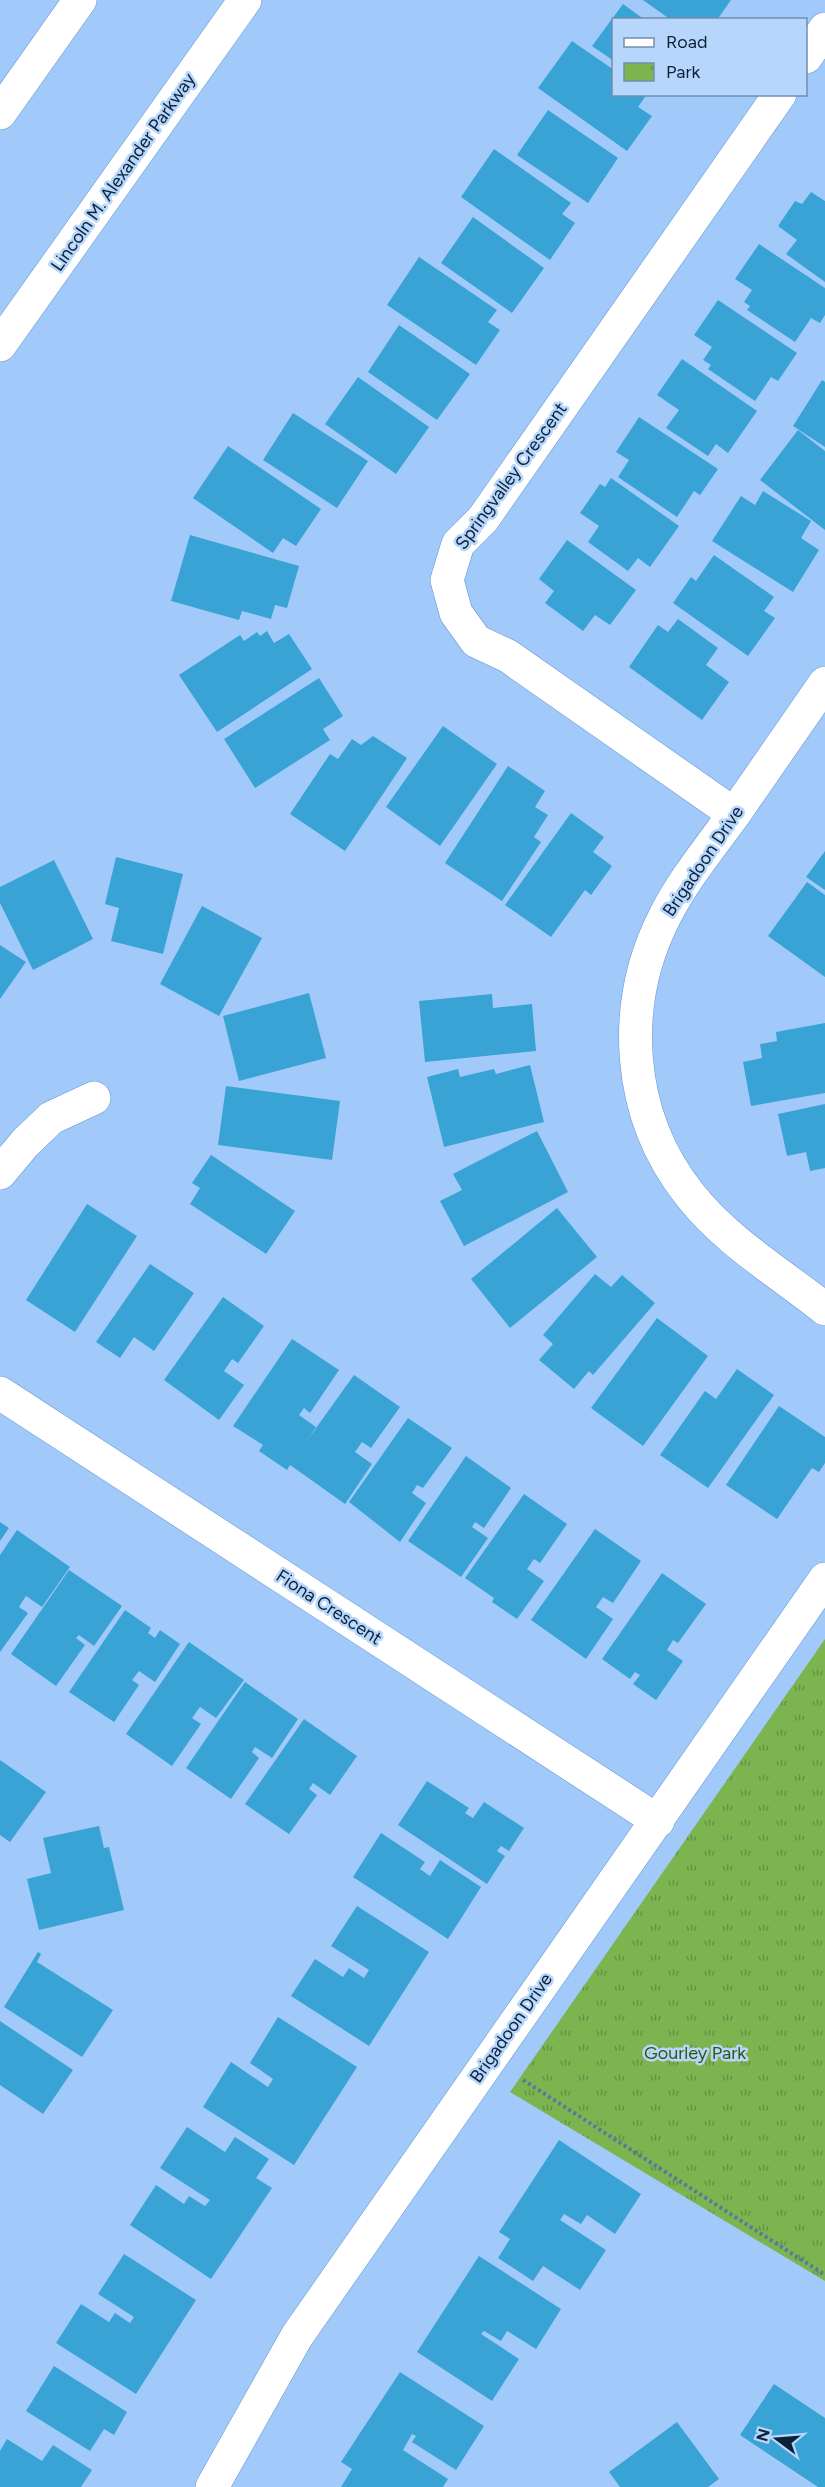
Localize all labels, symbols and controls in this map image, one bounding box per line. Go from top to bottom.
legend [612,18,807,96]
text: Road [666,31,707,53]
text: Park [666,61,701,83]
street label: Lincoln M. Alexander Parkway [46,68,200,275]
street label: Springvalley Crescent [450,398,572,554]
street label: Brigadoon Drive [658,801,748,920]
street label: Fiona Crescent [272,1565,386,1649]
street label: Brigadoon Drive [465,1969,557,2087]
park label: Gourley Park [644,2042,746,2064]
north arrow [747,2409,807,2469]
text: N [752,2426,774,2444]

